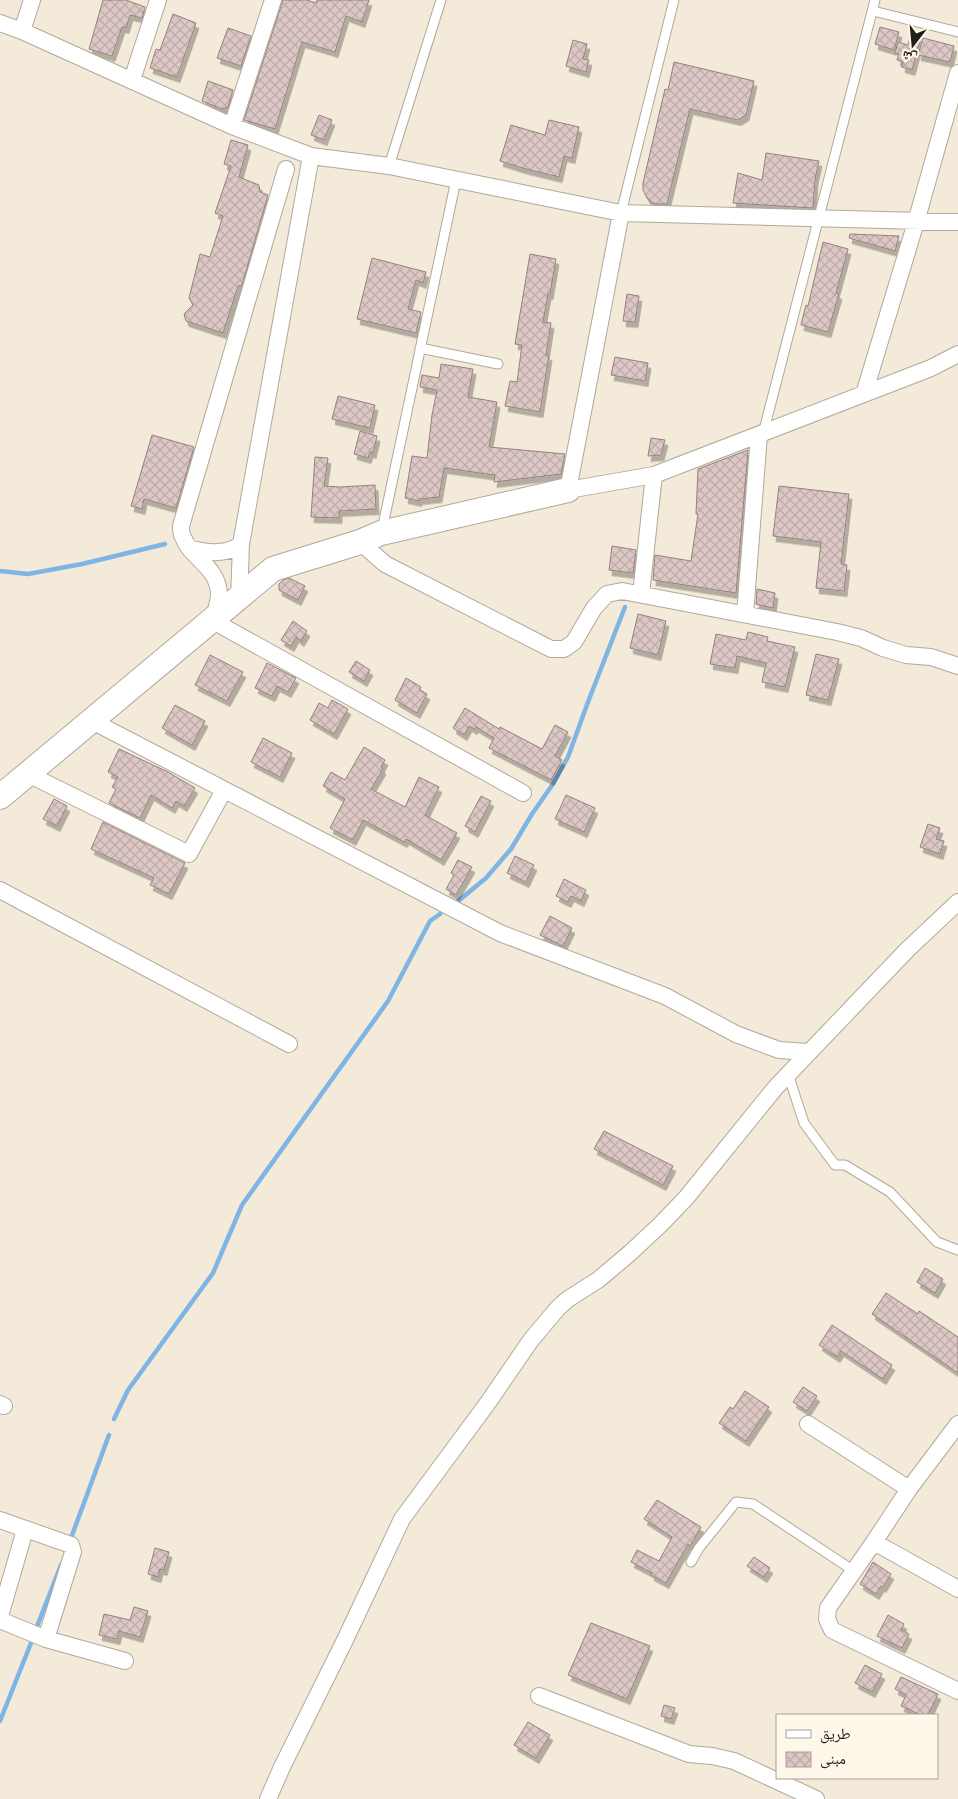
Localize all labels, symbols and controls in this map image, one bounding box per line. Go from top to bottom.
north arrow [888,20,938,70]
text: ش [900,47,919,67]
legend [776,1714,938,1779]
text: طريق [820,1725,851,1744]
text: مبنى [820,1750,846,1769]

